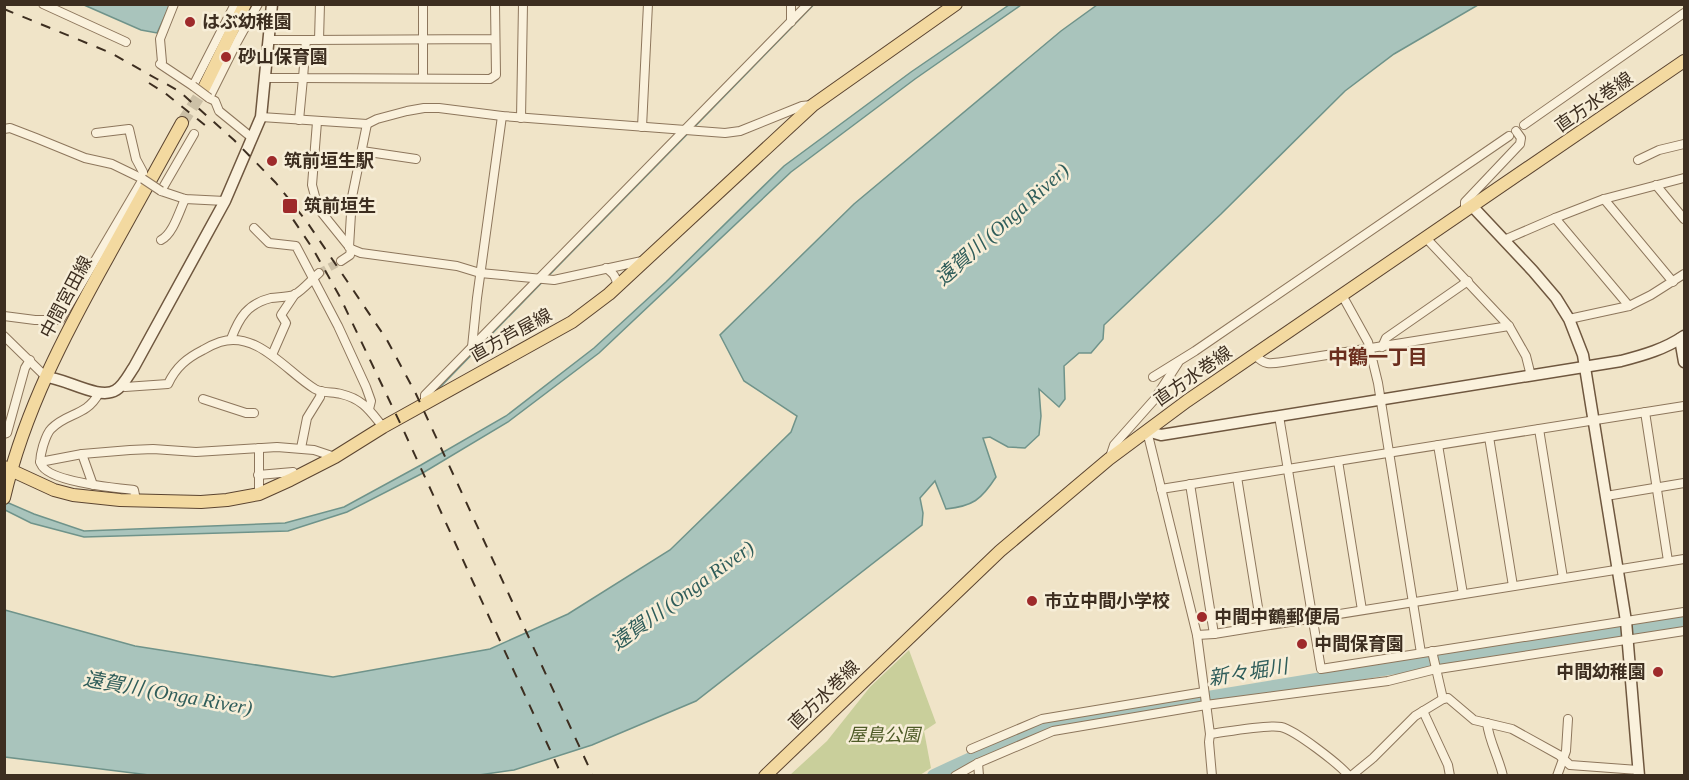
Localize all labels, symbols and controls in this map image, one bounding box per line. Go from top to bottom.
place label: はぶ幼稚園 [202,12,292,32]
marker: はぶ幼稚園 [183,15,197,29]
place label: 砂山保育園 [238,47,328,67]
marker: 砂山保育園 [219,50,233,64]
street label: 直方水巻線 [1551,68,1637,136]
place label: 筑前垣生駅 [284,151,374,171]
marker: 筑前垣生駅 [265,154,279,168]
water label: 遠賀川 (Onga River) [931,158,1074,290]
place label: 筑前垣生 [304,196,376,216]
marker: 筑前垣生 [281,197,299,215]
street label: 中間宮田線 [36,253,96,341]
street label: 直方芦屋線 [467,304,555,366]
street label: 直方水巻線 [1150,342,1236,410]
district label: 中鶴一丁目 [1328,346,1428,368]
water label: 遠賀川 (Onga River) [606,536,759,655]
place label: 市立中間小学校 [1044,591,1170,611]
marker: 市立中間小学校 [1025,594,1039,608]
place label: 中間中鶴郵便局 [1214,607,1340,627]
marker: 中間中鶴郵便局 [1195,610,1209,624]
place label: 中間保育園 [1314,634,1404,654]
marker: 中間保育園 [1295,637,1309,651]
water label: 新々堀川 [1207,655,1291,689]
street label: 直方水巻線 [785,657,863,733]
place label: 中間幼稚園 [1556,662,1646,682]
marker: 中間幼稚園 [1651,665,1665,679]
water label: 遠賀川 (Onga River) [82,667,254,720]
park label: 屋島公園 [848,725,923,745]

